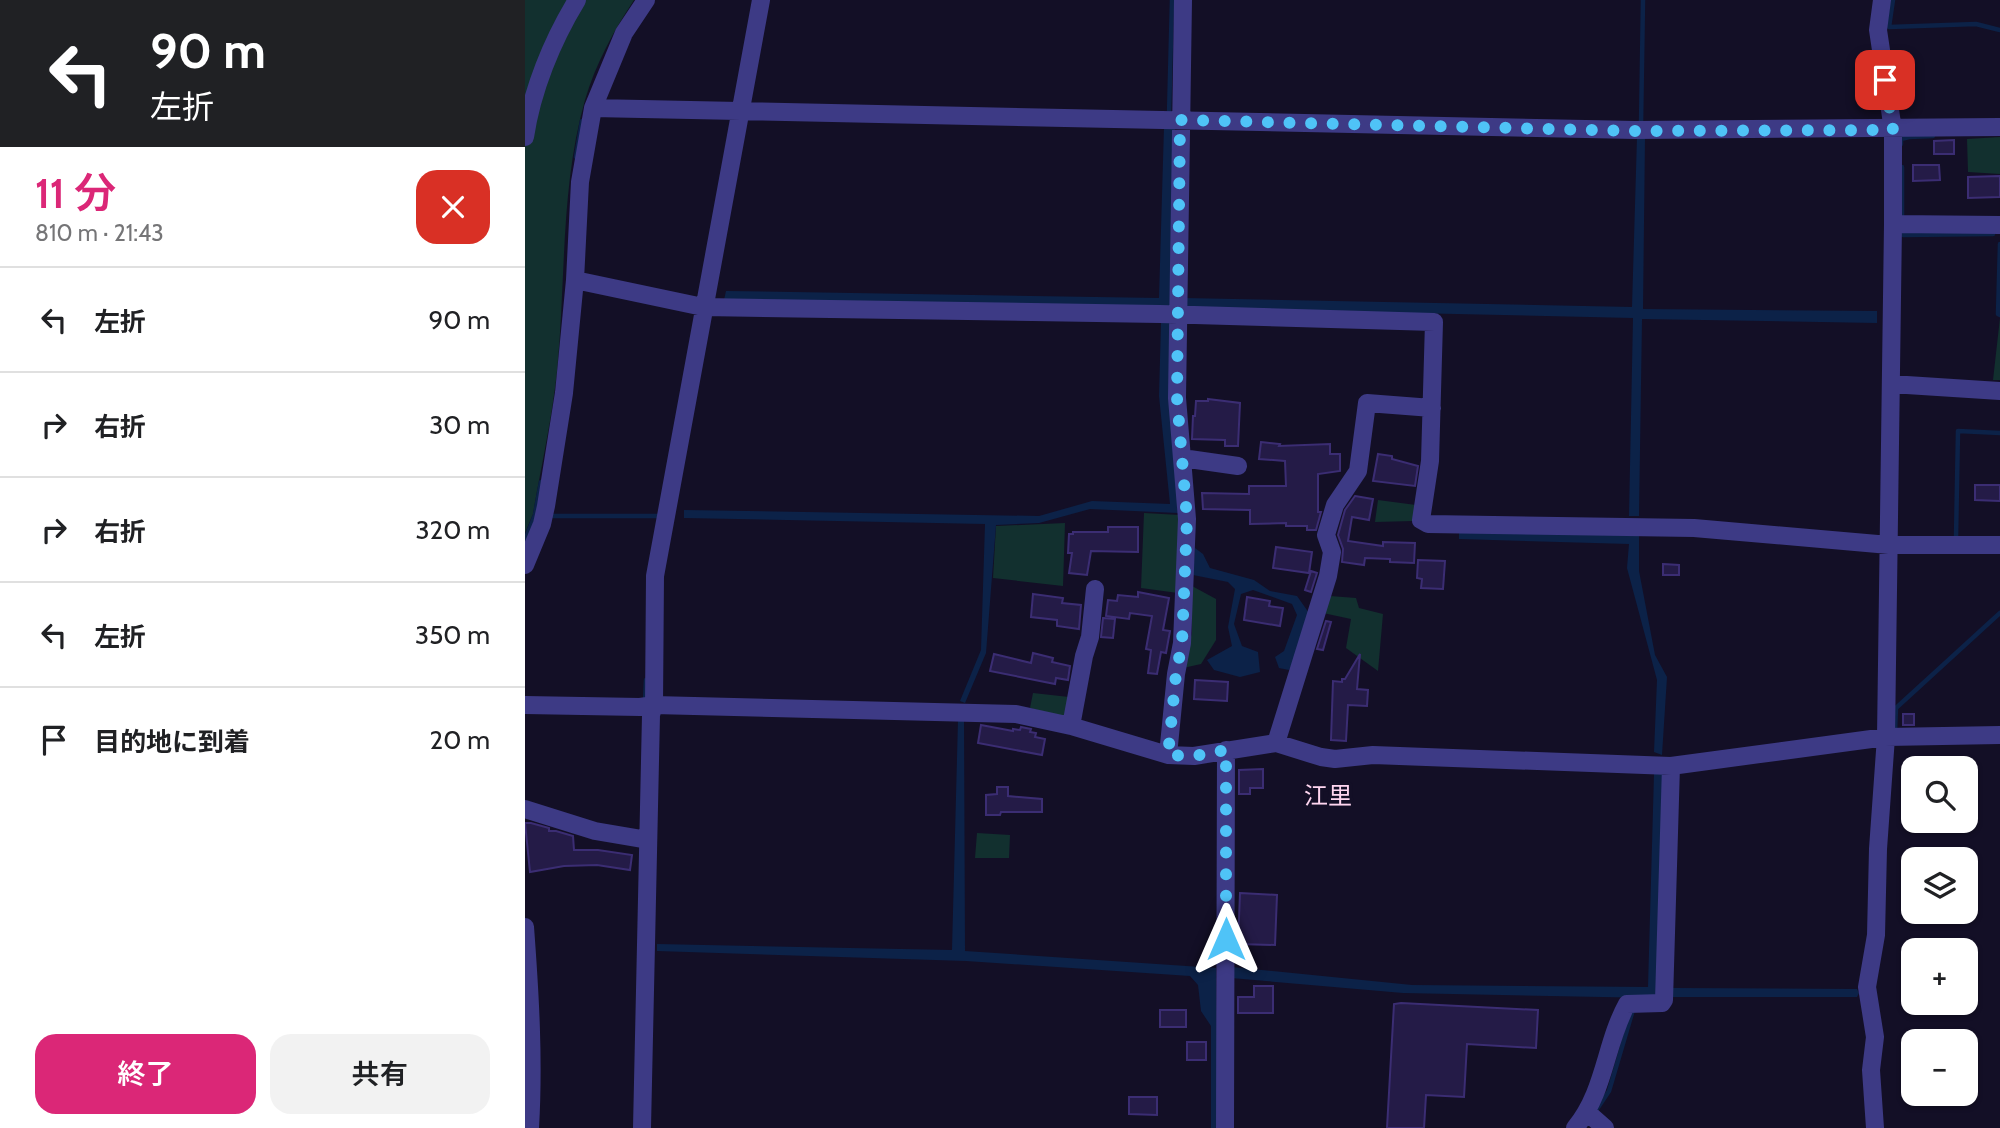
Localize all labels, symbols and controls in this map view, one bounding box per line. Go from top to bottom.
text: 90 m [150,21,266,80]
icon: left [35,28,126,119]
pin [1855,50,1915,110]
icon: arrive [1866,61,1904,99]
text: 左折 [150,87,214,126]
text: 11 分 [35,167,116,219]
button: close [416,170,490,244]
text: 810 m · 21:43 [35,219,164,247]
icon: left [35,301,73,339]
text: 90 m [428,304,490,336]
text: 左折 [94,306,146,338]
icon: right [35,406,73,444]
text: 30 m [429,409,490,441]
text: 右折 [94,411,146,443]
icon: right [35,511,73,549]
text: 320 m [416,514,490,546]
text: 右折 [94,516,146,548]
icon: left [35,616,73,654]
text: 350 m [415,619,490,651]
text: 左折 [94,621,146,653]
icon: arrive [35,721,73,759]
text: 20 m [430,724,490,756]
text: 目的地に到着 [94,726,250,758]
map controls [1901,756,1978,1106]
button: search [1901,756,1978,833]
district label: 江里 [1304,781,1352,810]
button: layers [1901,847,1978,924]
position arrow [1189,902,1263,976]
button: + [1901,938,1978,1015]
button: − [1901,1029,1978,1106]
button: 終了 [35,1034,256,1114]
button: 共有 [270,1034,490,1114]

